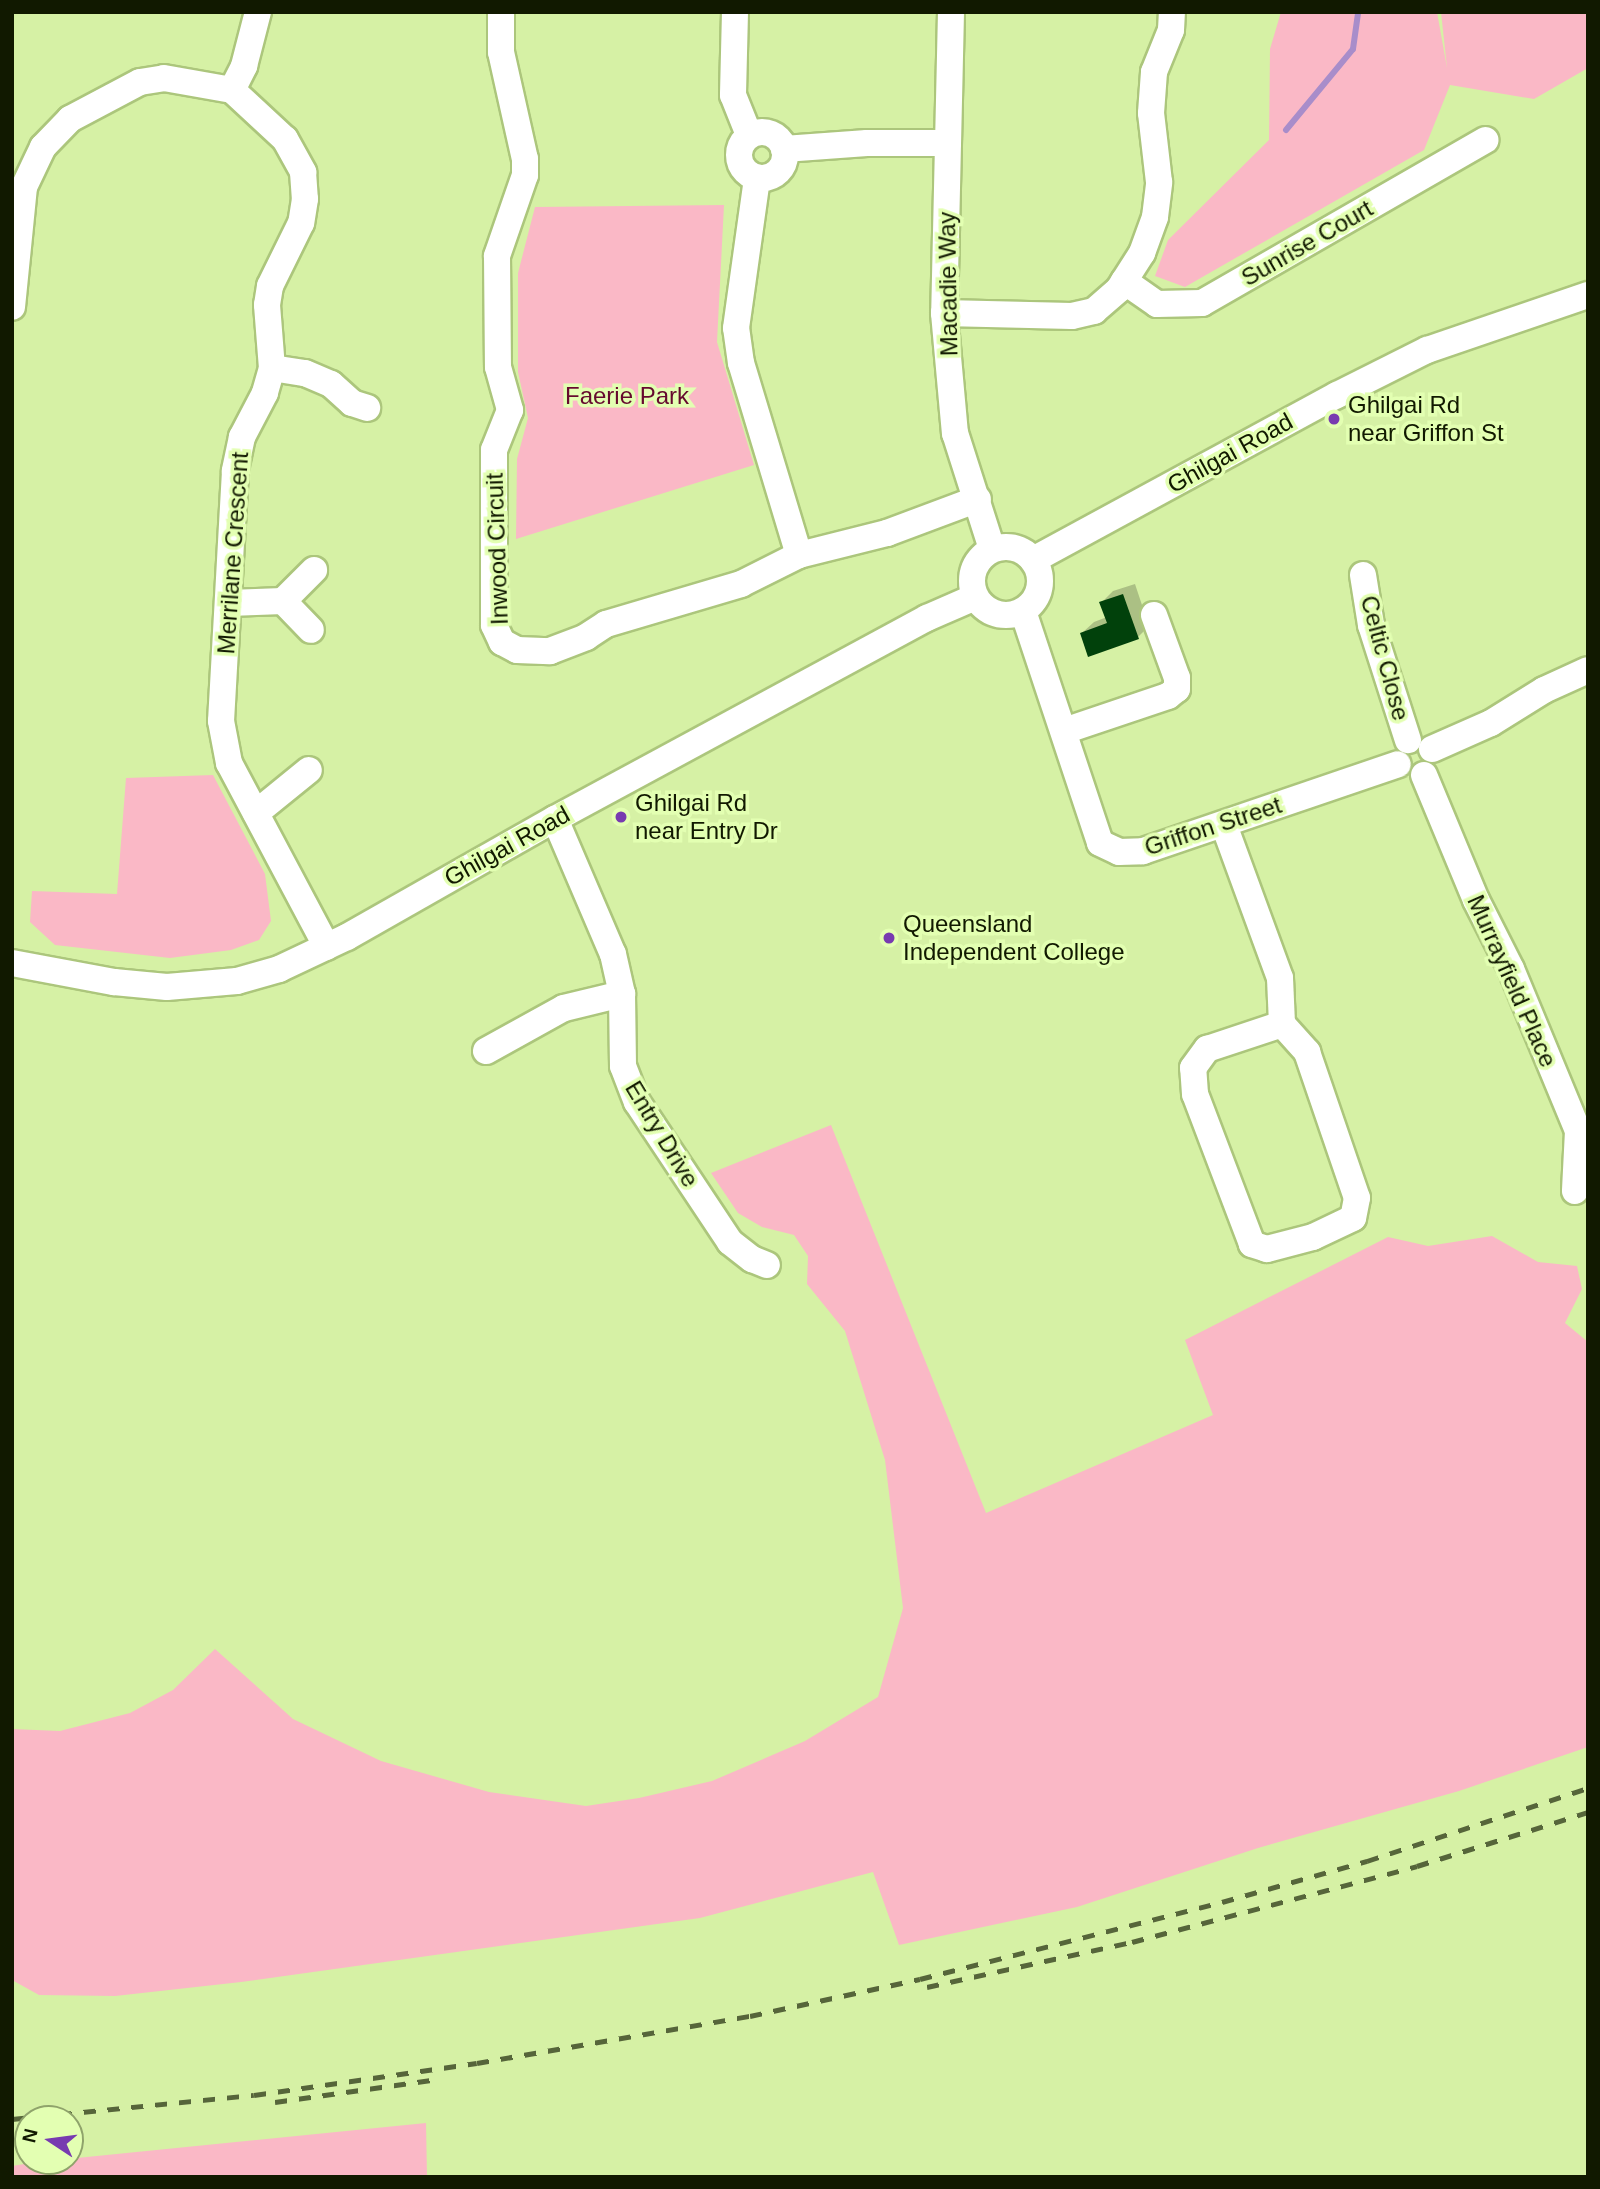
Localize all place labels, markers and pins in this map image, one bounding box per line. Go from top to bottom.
place label: Ghilgai Rd near Griffon St [1348,391,1504,447]
marker: Ghilgai Rd near Griffon St [1326,411,1342,427]
place label: Ghilgai Rd near Entry Dr [635,789,778,845]
marker: Ghilgai Rd near Entry Dr [613,809,629,825]
place label: Queensland Independent College [903,910,1125,966]
marker: Queensland Independent College [881,930,897,946]

